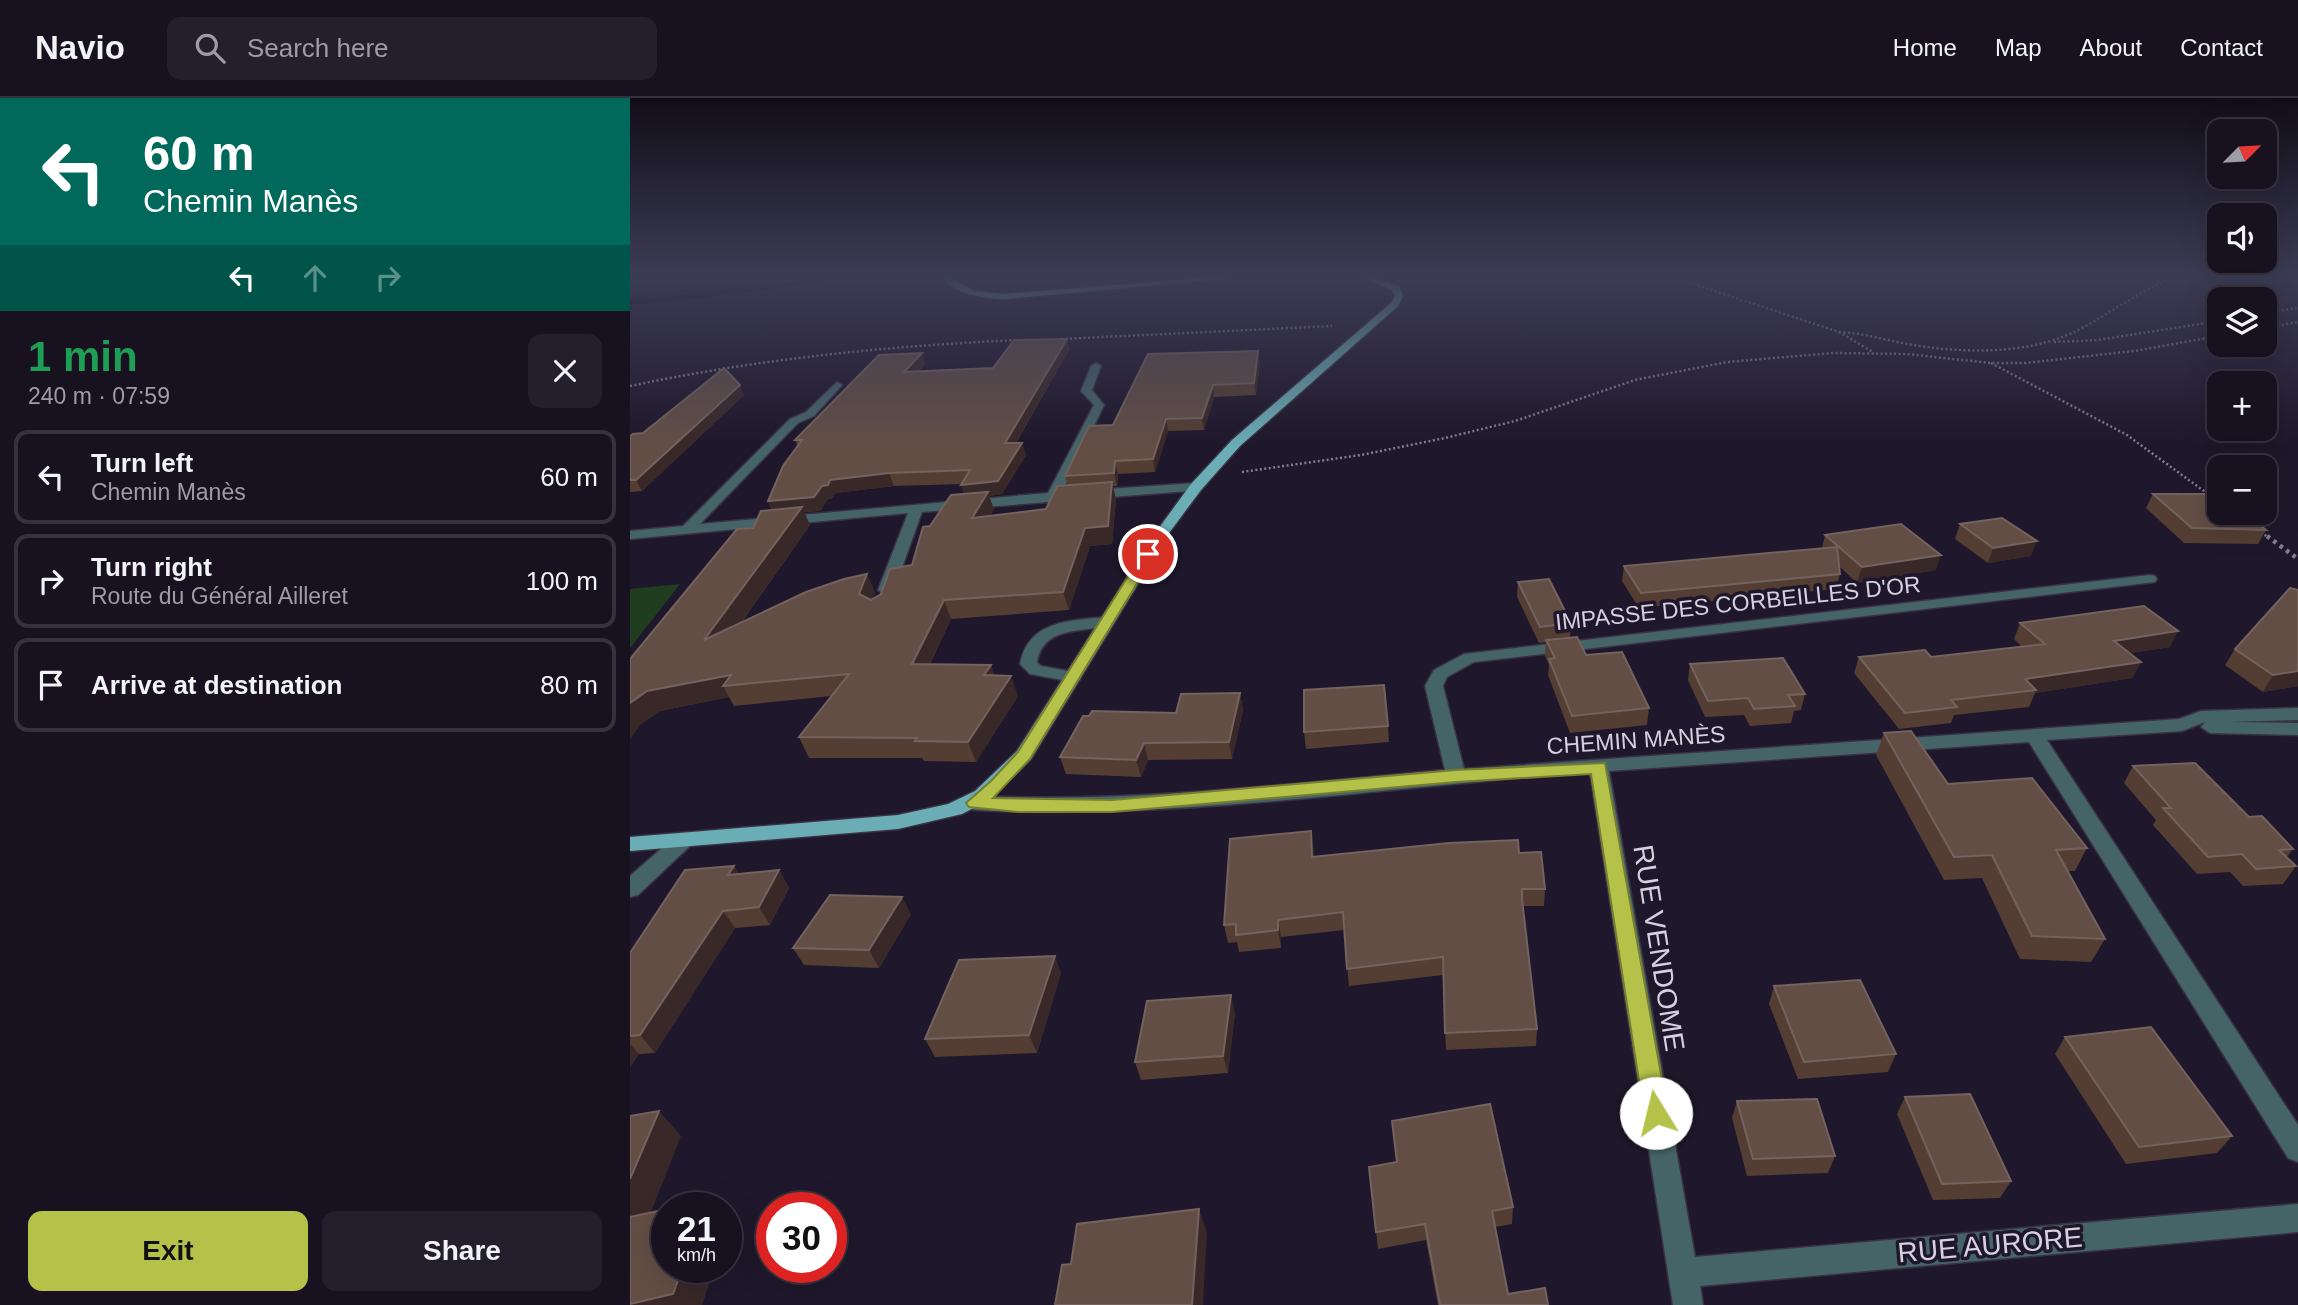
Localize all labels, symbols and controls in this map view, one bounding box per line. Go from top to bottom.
search box [167,17,657,80]
text: Navio [35,29,125,66]
icon: search [191,29,229,67]
text: Search here [247,33,389,63]
text: Home [1893,34,1957,61]
text: Map [1995,34,2042,61]
text: About [2080,34,2142,61]
text: Contact [2180,34,2263,61]
north arrow [2207,119,2277,189]
map controls [2207,119,2277,525]
icon: left [28,126,119,217]
text: 60 m [143,126,255,180]
text: Chemin Manès [143,183,358,219]
button: sound [2207,203,2277,273]
icon: left [223,259,261,297]
icon: ahead [296,259,334,297]
icon: right [369,259,407,297]
button: layers [2207,287,2277,357]
text: 1 min [28,333,138,380]
button: close [528,334,602,408]
button: + [2207,371,2277,441]
text: 240 m · 07:59 [28,383,170,409]
text: Turn left [91,448,193,478]
button: − [2207,455,2277,525]
icon: left [32,458,70,496]
text: 60 m [540,462,598,492]
text: Chemin Manès [91,479,246,505]
pin [1118,524,1178,584]
icon: arrive [1129,535,1167,573]
text: Turn right [91,552,212,582]
icon: right [32,562,70,600]
text: 100 m [526,566,598,596]
street label: IMPASSE DES CORBEILLES D'OR [1554,571,1922,635]
text: Route du Général Ailleret [91,583,348,609]
icon: arrive [32,666,70,704]
text: Arrive at destination [91,670,342,700]
text: 80 m [540,670,598,700]
street label: CHEMIN MANÈS [1546,721,1726,759]
street label: RUE VENDOME [1627,843,1691,1053]
position arrow [1619,1076,1693,1150]
speed limit sign: 30 [756,1192,847,1283]
text: 21 [677,1209,716,1248]
button: Exit [28,1211,308,1291]
button: Share [322,1211,602,1291]
street label: RUE AURORE [1896,1221,2084,1269]
text: km/h [677,1245,716,1265]

